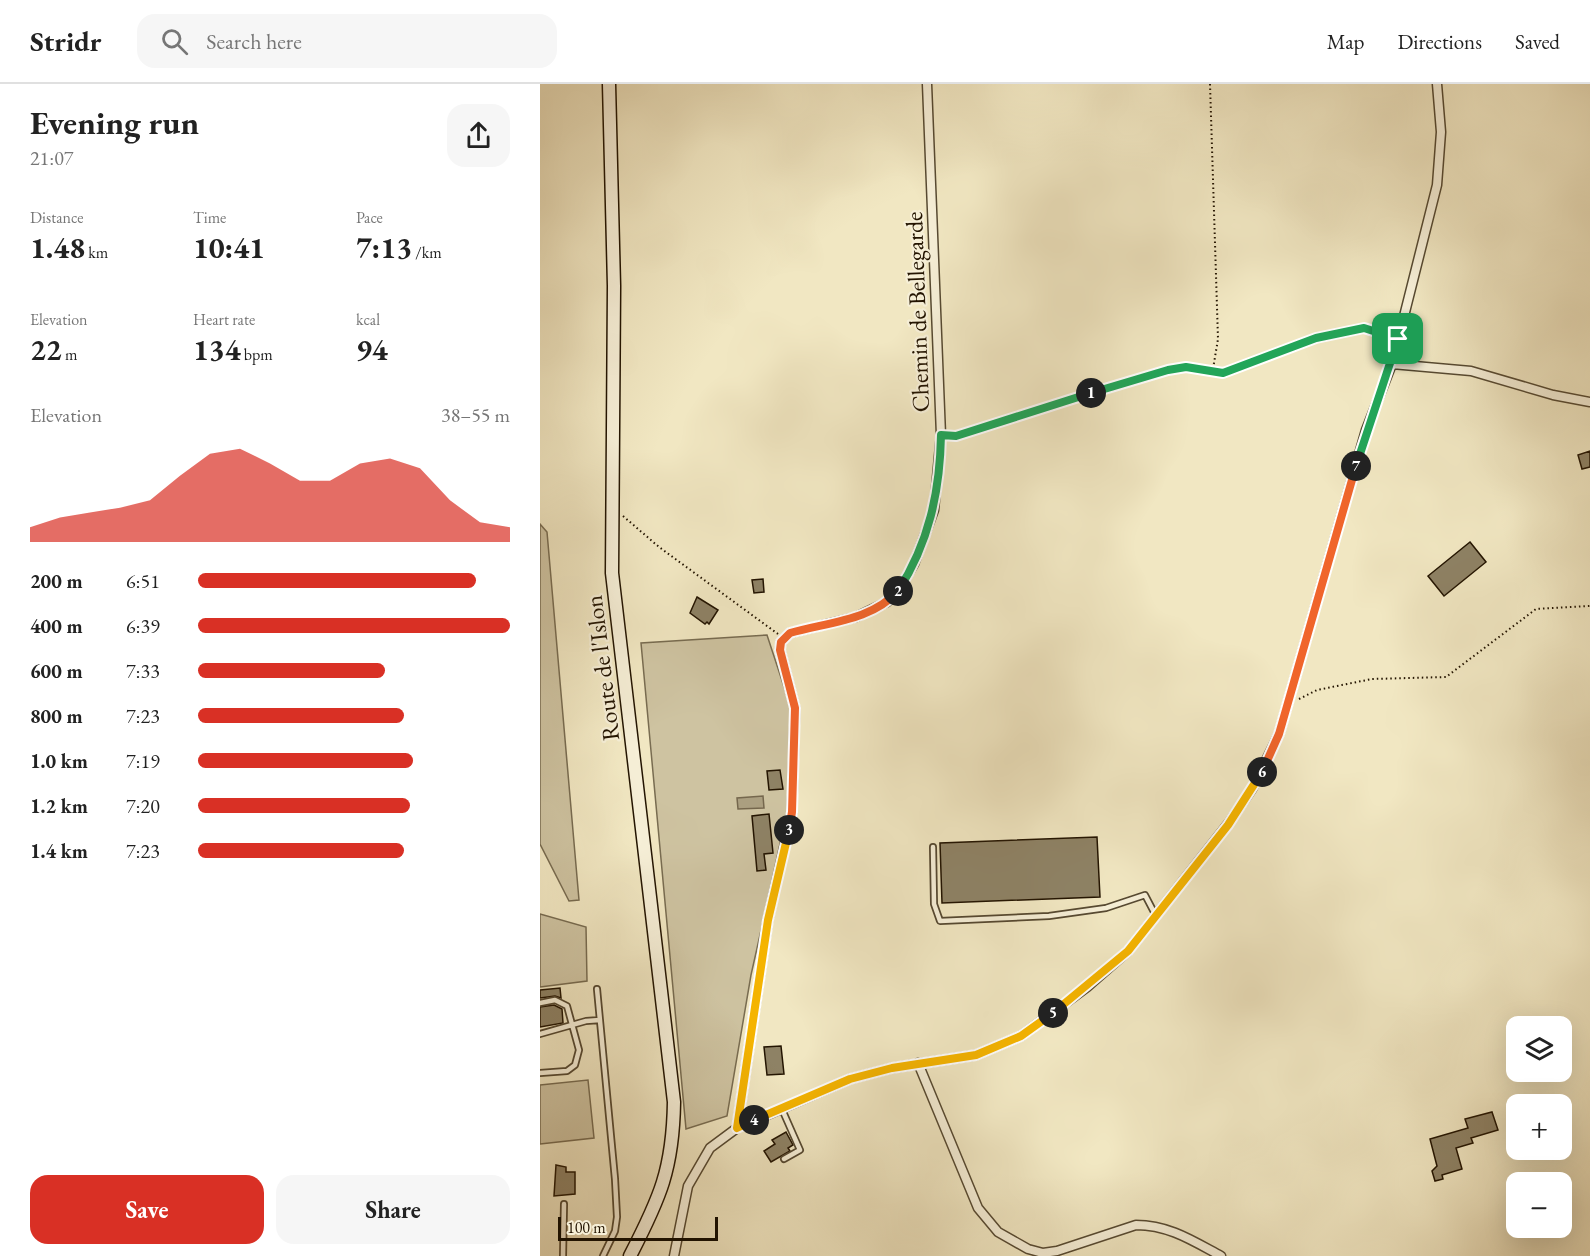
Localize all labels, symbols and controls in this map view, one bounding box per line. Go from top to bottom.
search box [137,14,557,68]
text: Stridr [30,23,101,59]
icon: search [158,25,191,58]
text: Search here [206,27,302,56]
text: Map [1327,28,1364,55]
text: Directions [1397,28,1482,55]
text: Saved [1515,28,1560,55]
text: Evening run [30,101,199,144]
button: share [447,104,510,167]
text: 21:07 [30,145,73,171]
text: Distance [30,207,83,228]
text: Time [193,207,226,228]
text: Pace [356,207,383,228]
street label: Chemin de Bellegarde [898,211,936,413]
text: 1.48 [30,228,85,267]
text: 10:41 [193,228,265,267]
text: 7:13 [356,228,412,267]
text: km [85,242,108,263]
text: /km [412,242,442,263]
text: Elevation [30,309,88,330]
text: Heart rate [193,309,255,330]
text: kcal [356,309,380,330]
pin [1372,313,1423,364]
icon: arrive [1381,322,1414,355]
text: 22 [30,330,62,369]
text: 134 [193,330,241,369]
text: 94 [356,330,388,369]
text: m [62,344,77,365]
text: bpm [241,344,273,365]
pin: 1 [1076,378,1106,408]
text: 1 [1087,382,1095,403]
text: Elevation [30,402,102,428]
text: 38–55 m [441,402,510,428]
pin: 7 [1341,451,1371,481]
text: 7 [1352,455,1360,476]
text: 200 m [30,568,83,594]
text: 6:51 [126,568,160,594]
pin: 2 [883,576,913,606]
text: 2 [894,580,902,601]
street label: Route de l'Islon [578,593,626,743]
text: 400 m [30,613,83,639]
text: 6:39 [126,613,160,639]
text: 600 m [30,658,83,684]
text: 7:33 [126,658,160,684]
text: 800 m [30,703,83,729]
text: 7:23 [126,703,160,729]
text: 1.0 km [30,748,88,774]
text: 7:19 [126,748,160,774]
pin: 6 [1247,757,1277,787]
text: 6 [1258,761,1266,782]
text: 1.2 km [30,793,88,819]
text: 7:20 [126,793,160,819]
pin: 3 [774,815,804,845]
text: 3 [785,819,793,840]
text: 1.4 km [30,838,88,864]
text: 7:23 [126,838,160,864]
pin: 5 [1038,998,1068,1028]
text: 5 [1049,1002,1057,1023]
map controls [1506,1016,1572,1238]
button: layers [1506,1016,1572,1082]
button: + [1506,1094,1572,1160]
pin: 4 [739,1105,769,1135]
text: 4 [750,1109,758,1130]
button: − [1506,1172,1572,1238]
button: Save [30,1175,264,1244]
button: Share [276,1175,510,1244]
scale bar [558,1214,718,1242]
text: 100 m [567,1217,606,1238]

